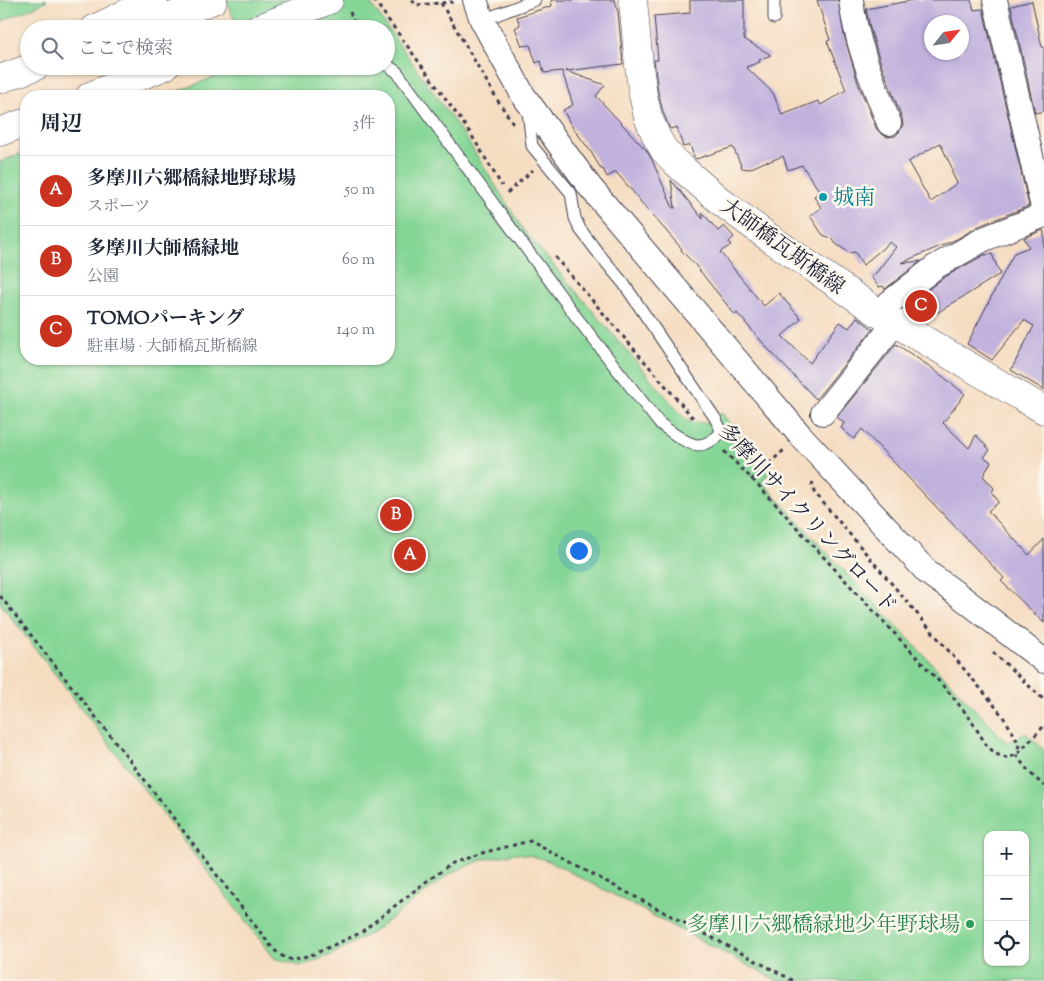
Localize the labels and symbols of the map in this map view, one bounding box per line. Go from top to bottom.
north arrow [924,15,969,60]
place label: 城南 [833,184,875,214]
marker: 城南 [817,191,829,203]
street label: 大師橋瓦斯橋線 [714,192,850,303]
pin: C [905,287,937,325]
street label: 多摩川サイクリングロード [710,418,903,621]
pin: B [380,496,412,534]
pin: A [394,536,426,574]
your location [566,538,592,564]
place label: 多摩川六郷橋緑地少年野球場 [687,911,960,941]
marker: 多摩川六郷橋緑地少年野球場 [964,918,976,930]

